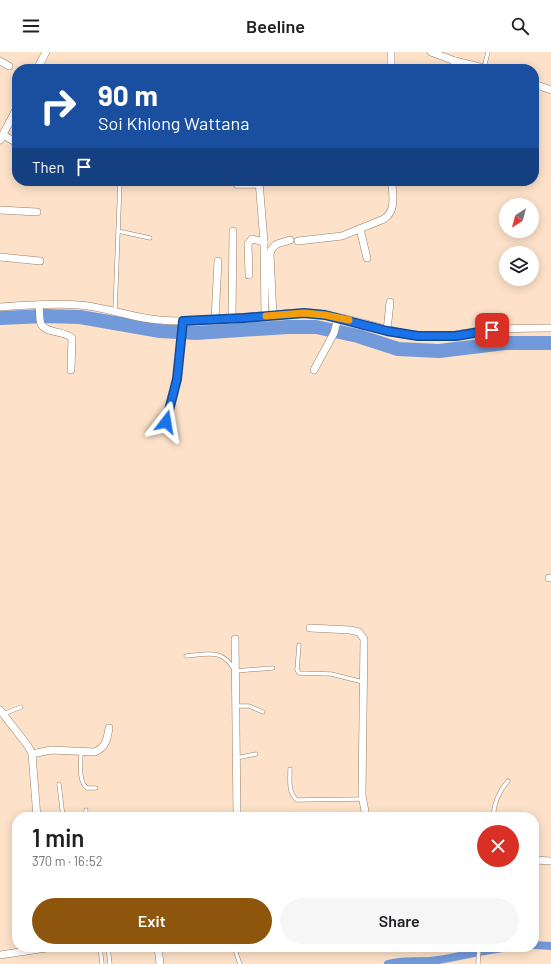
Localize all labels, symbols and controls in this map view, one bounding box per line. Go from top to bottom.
icon: menu [20,15,42,37]
text: Beeline [246,15,305,37]
icon: search [509,15,531,37]
text: 90 m [98,78,158,112]
icon: right [32,80,84,132]
text: Soi Khlong Wattana [98,112,249,134]
icon: arrive [73,156,95,178]
text: Then [32,158,65,176]
north arrow [499,198,539,238]
map controls [499,198,539,286]
button: layers [499,246,539,286]
pin [475,313,509,347]
icon: arrive [481,319,503,341]
position arrow [145,401,187,443]
text: 1 min [32,823,84,852]
button: close [477,825,519,867]
text: 370 m · 16:52 [32,853,103,869]
button: Exit [32,898,272,944]
button: Share [280,898,519,944]

